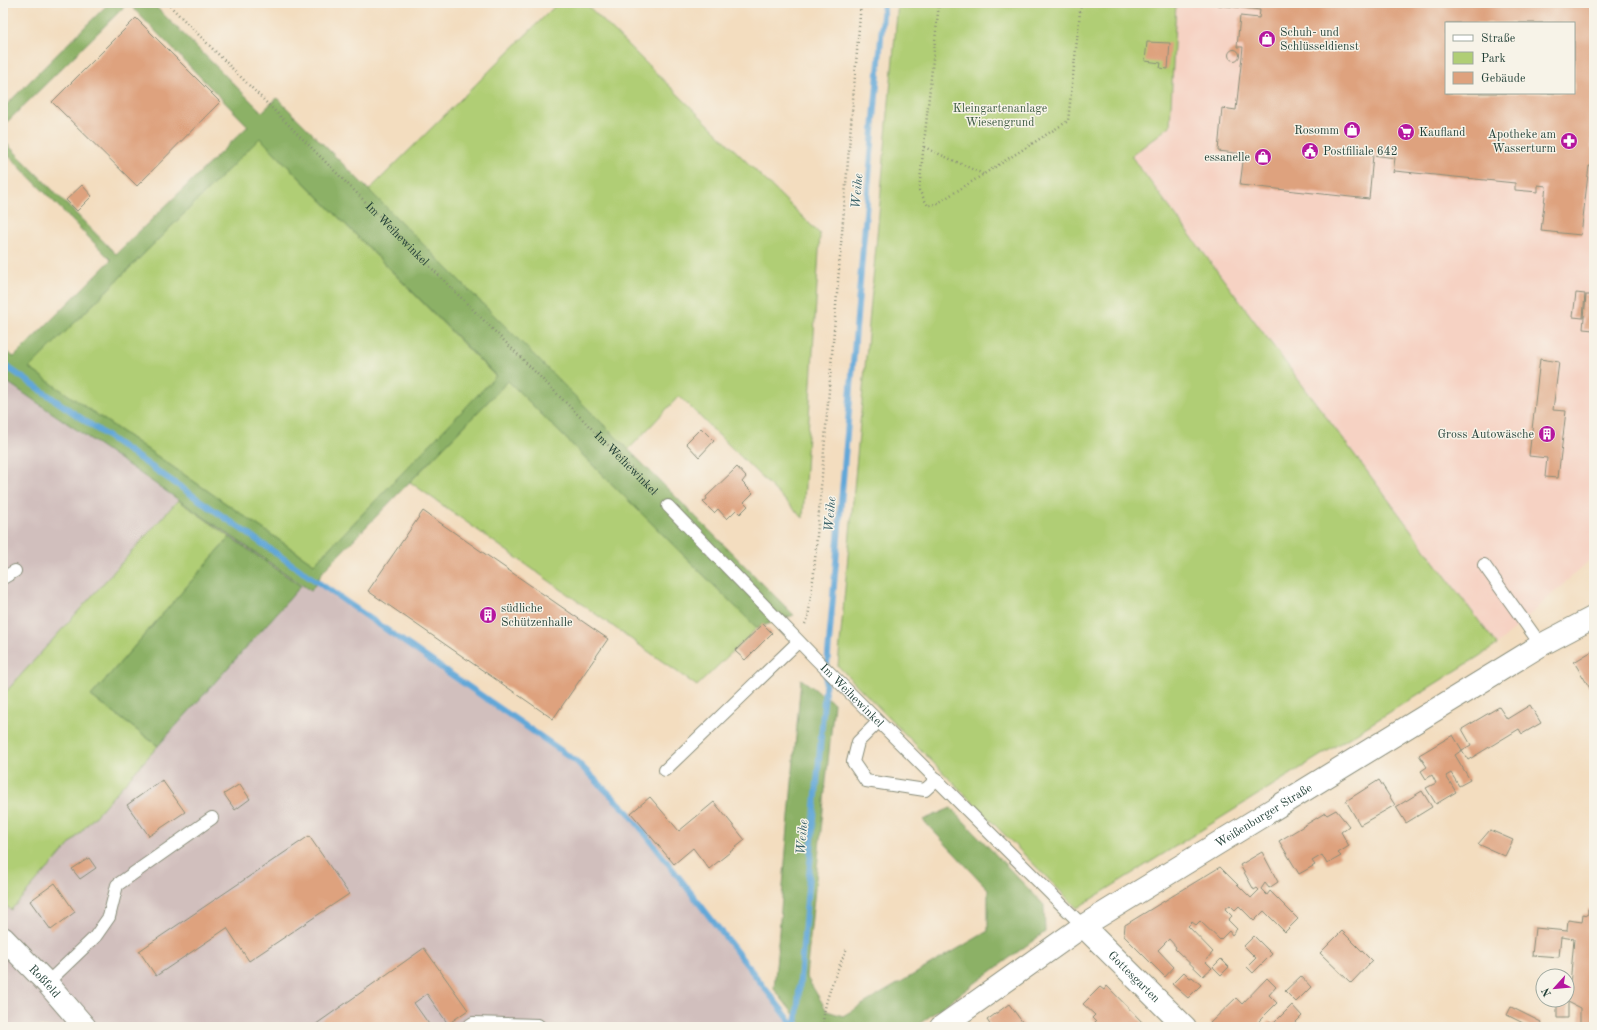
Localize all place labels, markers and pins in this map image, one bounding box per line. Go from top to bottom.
place label: Schuh- und Schlüsseldienst [1280,27,1359,53]
shop icon: Schuh- und Schlüsseldienst [1257,29,1277,49]
shop icon: Rosomm [1342,120,1362,140]
supermarket icon: Kaufland [1396,122,1416,142]
place label: Rosomm [1294,125,1339,137]
place label: Kaufland [1419,127,1465,139]
place label: Apotheke am Wasserturm [1488,129,1556,155]
pharmacy icon: Apotheke am Wasserturm [1559,131,1579,151]
public building icon: Postfiliale 642 [1300,141,1320,161]
place label: Postfiliale 642 [1323,146,1398,158]
shop icon: essanelle [1253,147,1273,167]
place label: essanelle [1204,152,1250,164]
building icon: Gross Autowäsche [1537,424,1557,444]
place label: Gross Autowäsche [1437,429,1534,441]
place label: südliche Schützenhalle [501,603,573,629]
building icon: südliche Schützenhalle [478,605,498,625]

